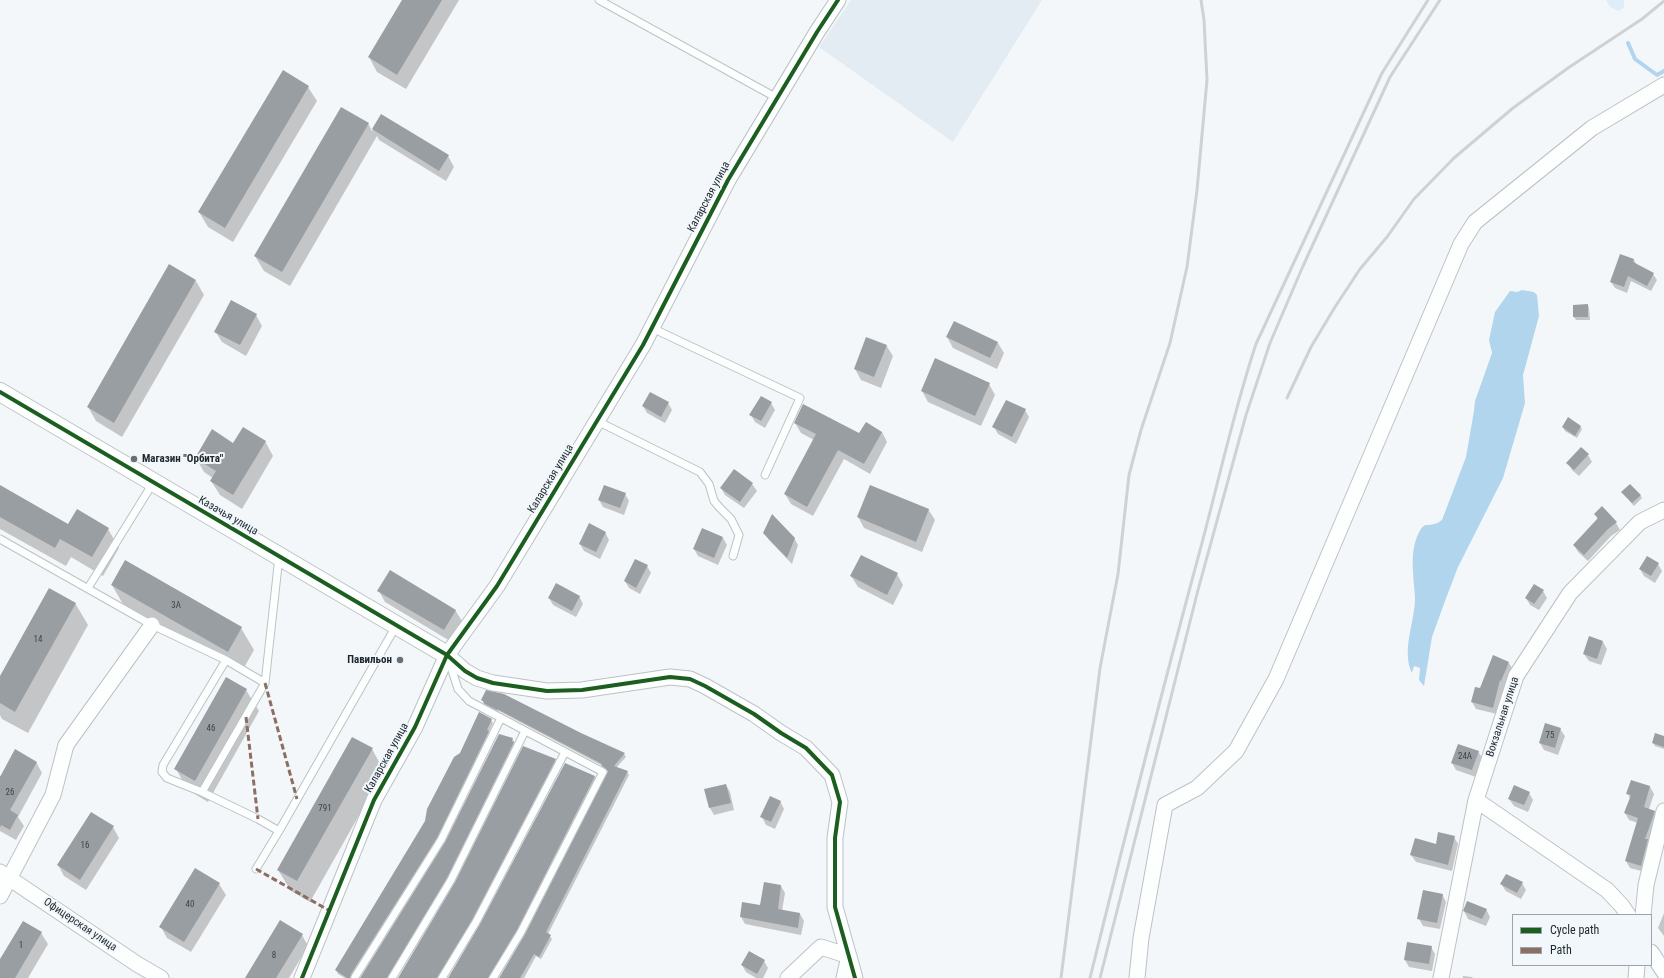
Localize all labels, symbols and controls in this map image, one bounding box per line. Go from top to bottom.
street label: Каларская улица [685,160,733,234]
street label: Каларская улица [525,442,577,516]
place label: Магазин "Орбита" [142,452,223,466]
marker: Магазин "Орбита" [129,454,139,464]
street label: Казачья улица [196,494,260,538]
house number: 3А [171,601,181,611]
house number: 14 [34,635,42,645]
place label: Павильон [347,653,392,667]
marker: Павильон [395,655,405,665]
street label: Вокзальная улица [1484,675,1522,759]
street label: Каларская улица [362,721,412,795]
house number: 46 [207,724,215,734]
house number: 75 [1546,731,1554,741]
house number: 24А [1458,752,1472,762]
house number: 26 [6,788,14,798]
house number: 791 [318,804,332,814]
house number: 16 [81,841,89,851]
street label: Офицерская улица [41,896,119,954]
house number: 40 [186,900,194,910]
legend [1512,914,1652,966]
text: Cycle path [1550,923,1599,937]
house number: 1 [19,941,23,951]
text: Path [1550,943,1572,957]
house number: 8 [272,951,276,961]

